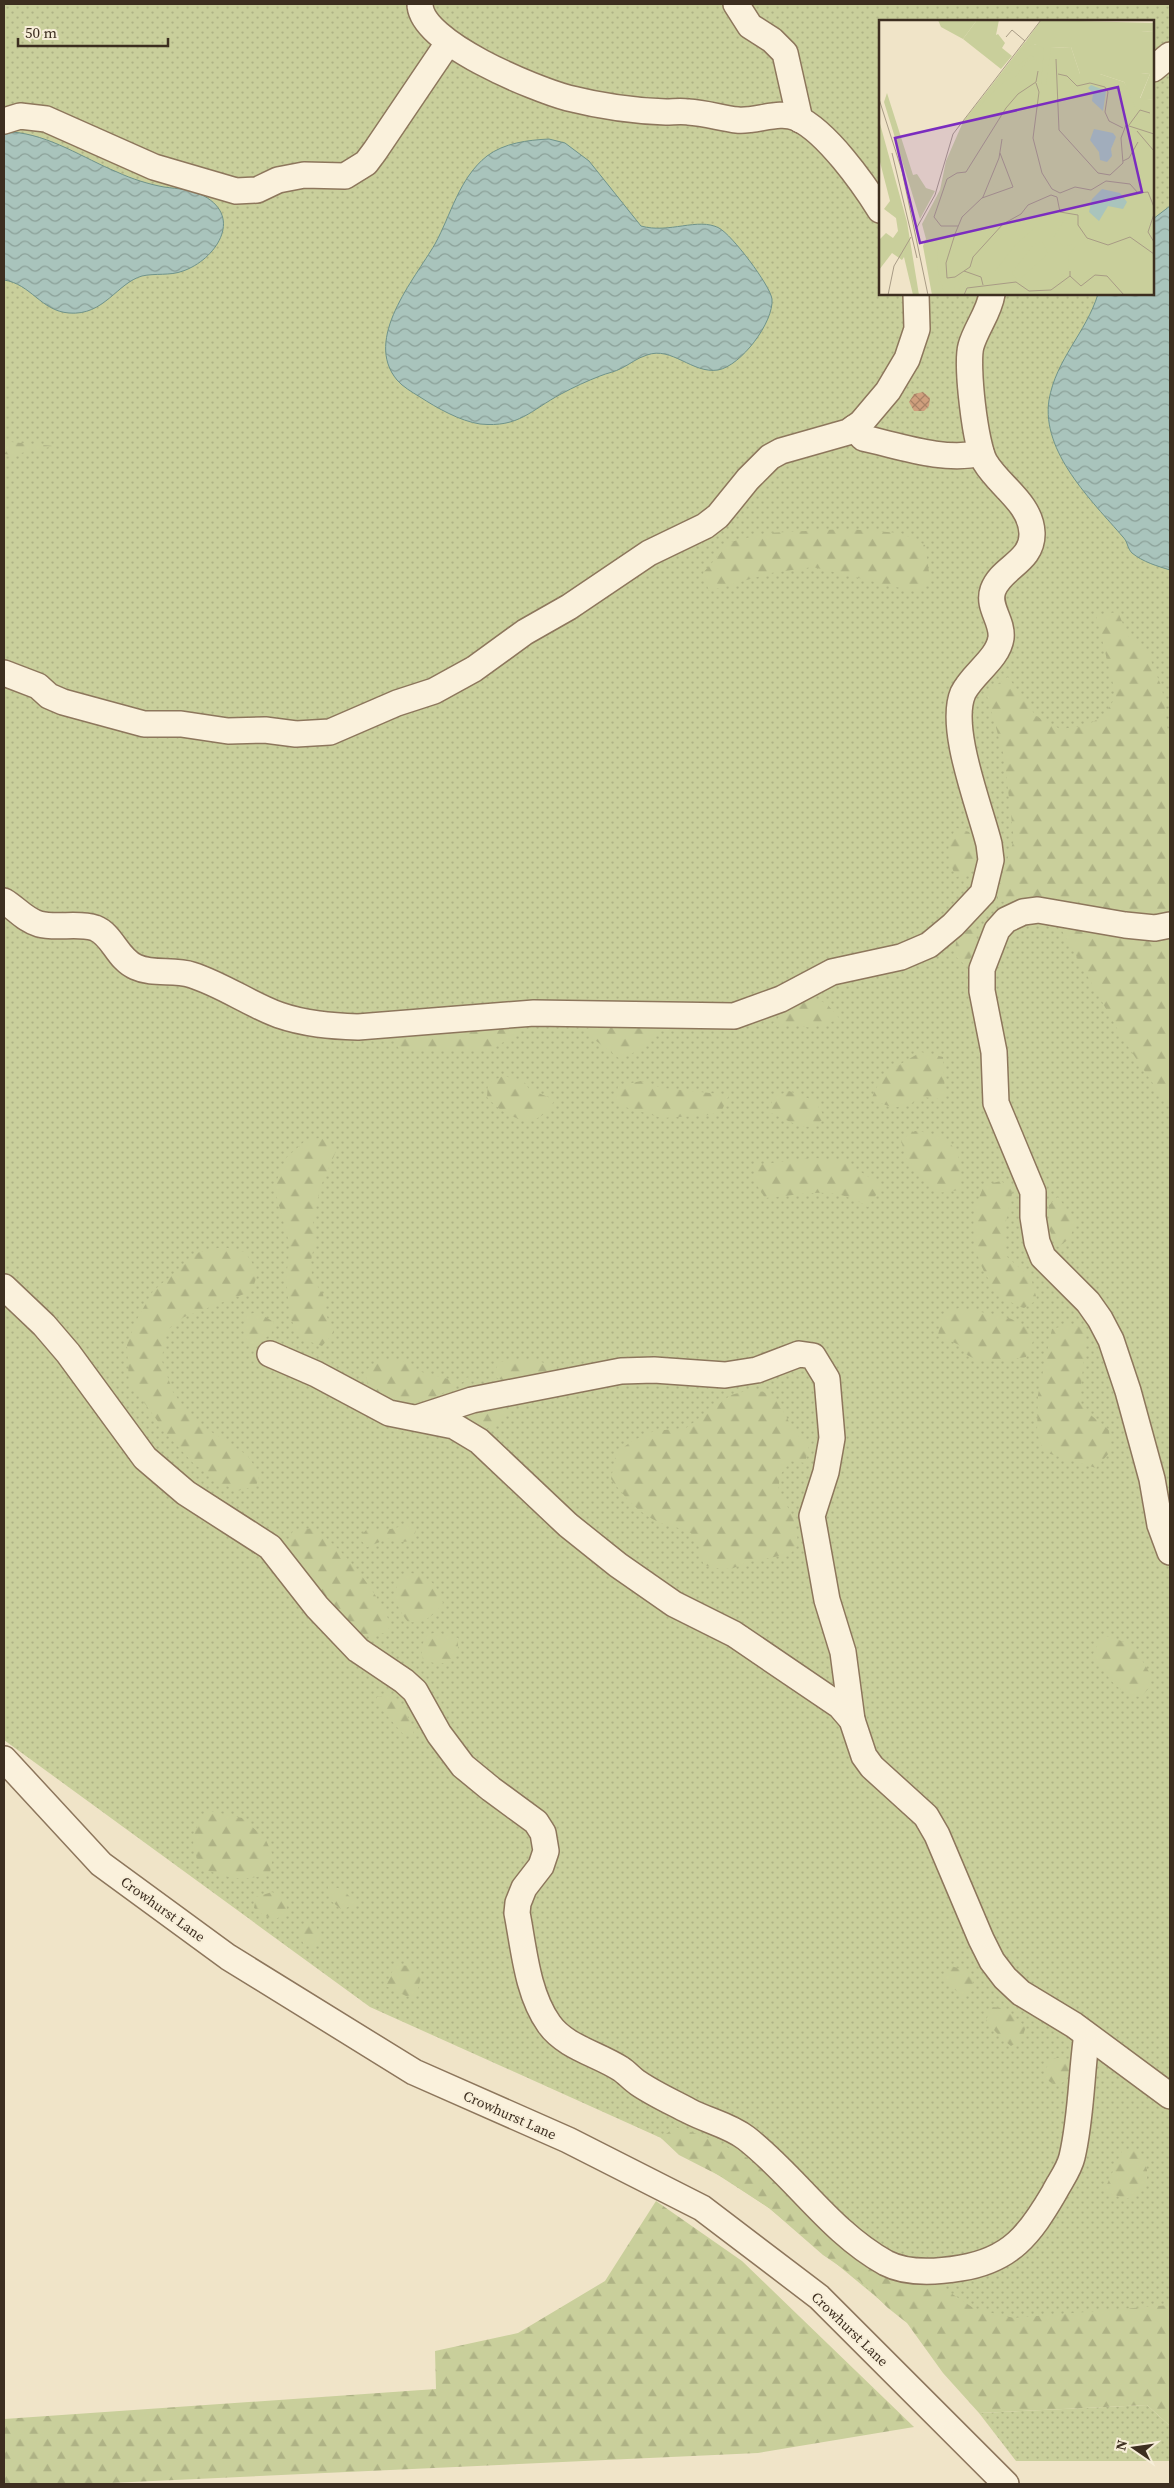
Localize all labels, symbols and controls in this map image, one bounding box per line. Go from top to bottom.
scale bar [18,15,168,47]
inset map [879,20,1154,295]
text: 50 m [25,22,57,43]
street label: Crowhurst Lane [117,1872,209,1946]
street label: Crowhurst Lane [460,2086,560,2144]
street label: Crowhurst Lane [807,2287,893,2371]
north arrow [1109,2423,1159,2473]
text: N [1110,2438,1132,2452]

